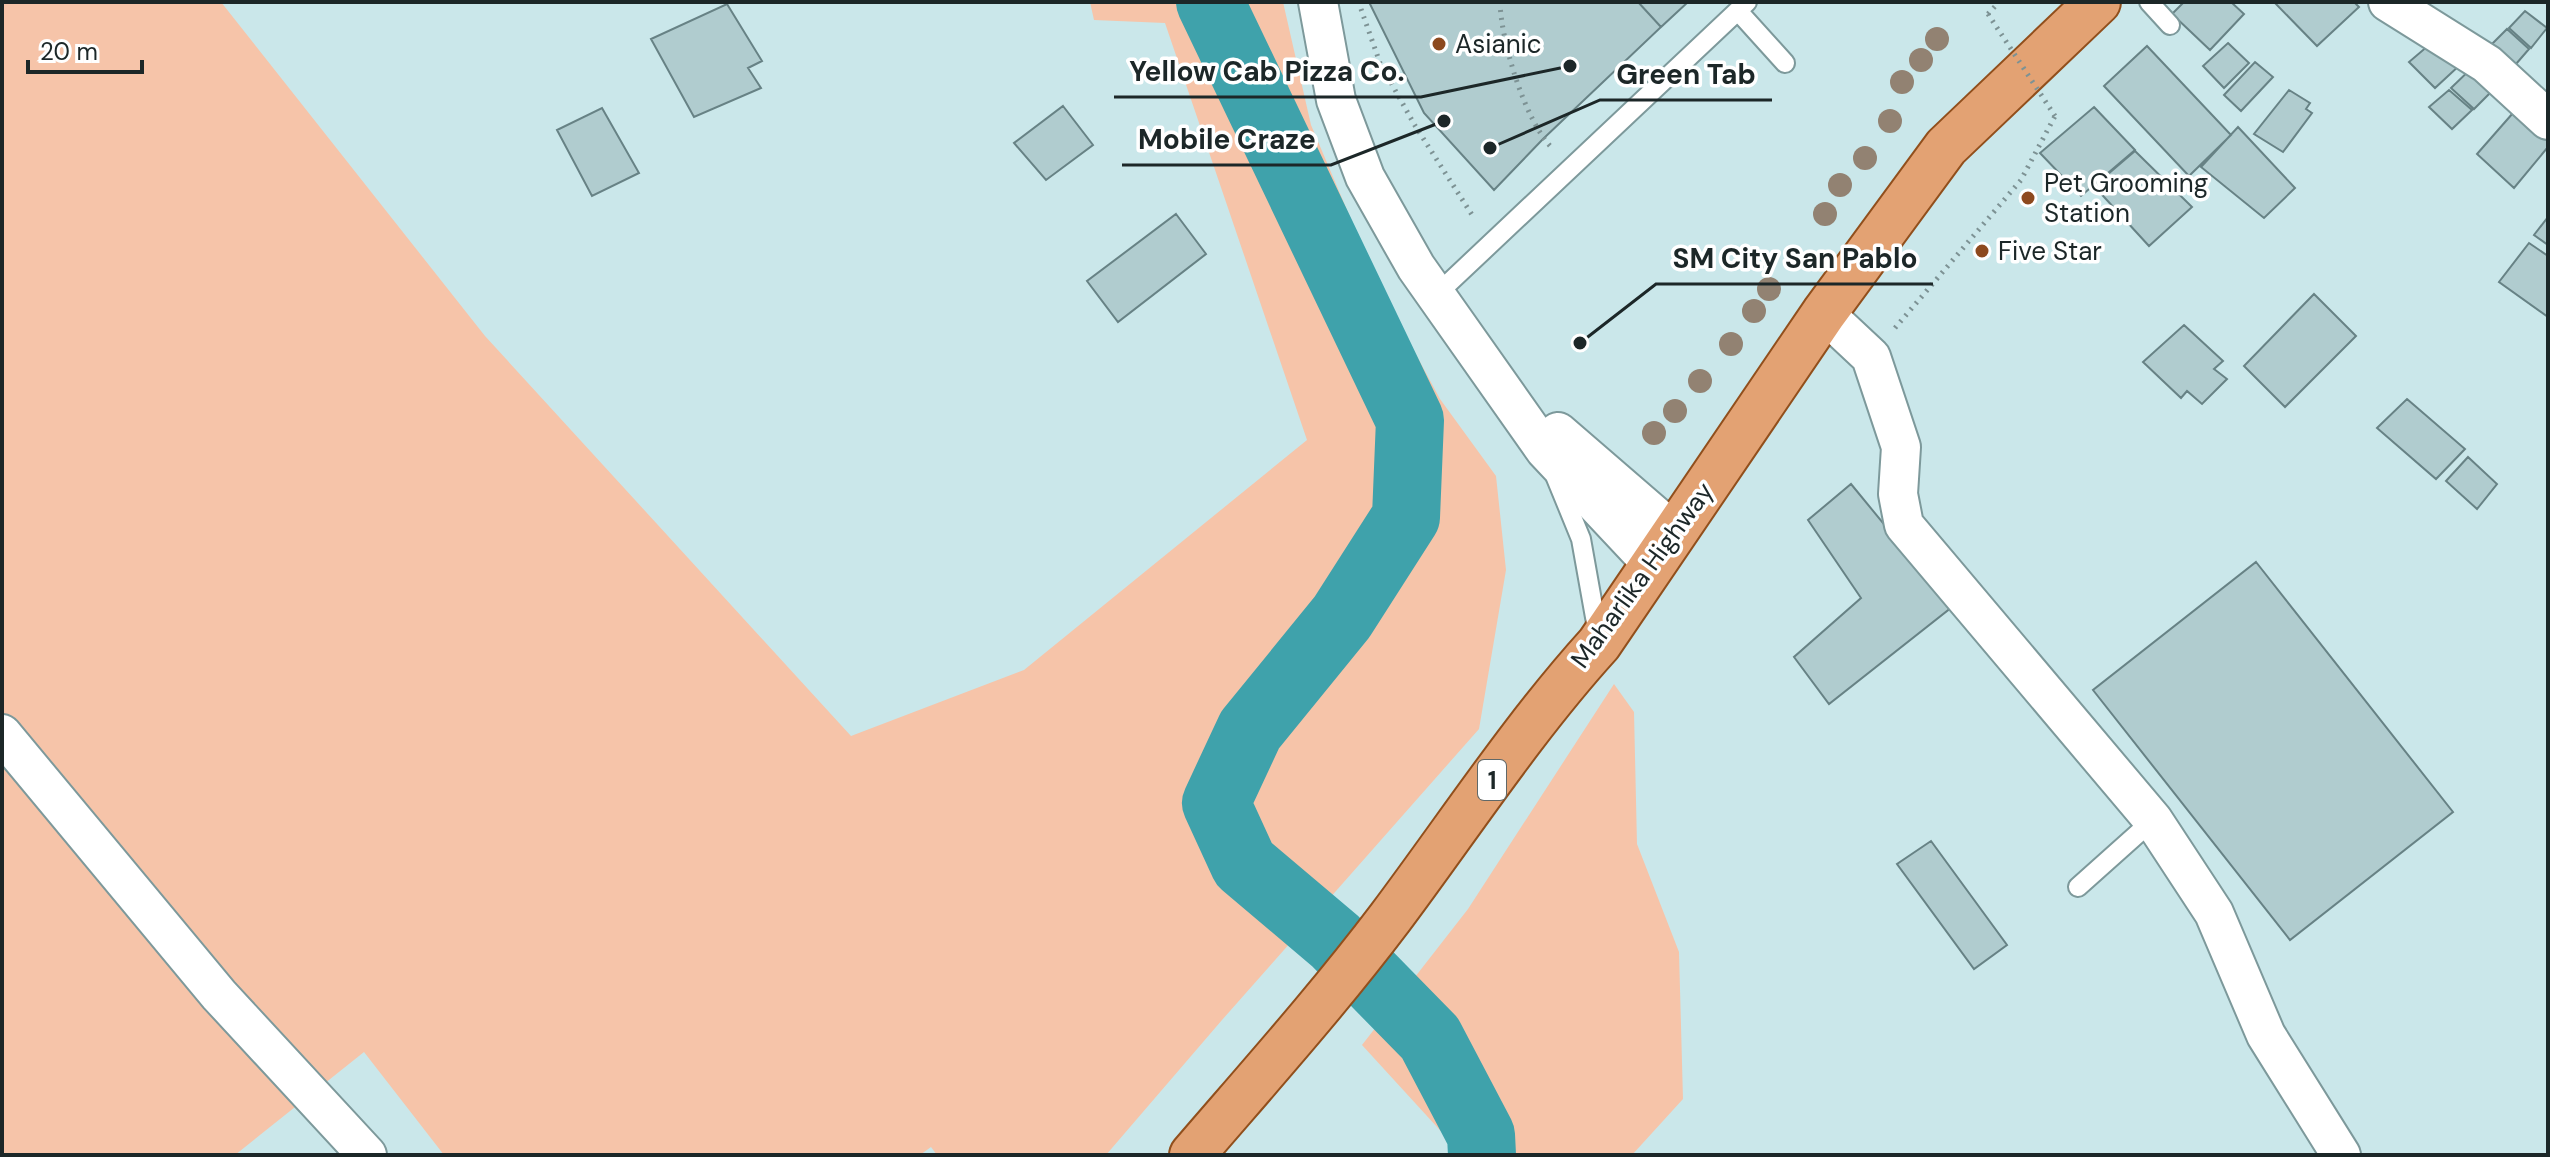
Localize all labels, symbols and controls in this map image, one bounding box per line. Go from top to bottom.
scale bar [28,24,142,74]
place label: Asianic [1455,27,1542,61]
marker: Asianic [1430,35,1448,53]
text: 20 m [40,36,98,67]
callout: Yellow Cab Pizza Co. [1114,45,1421,97]
callout: Green Tab [1600,48,1772,100]
text: Yellow Cab Pizza Co. [1129,53,1405,90]
text: Green Tab [1616,56,1756,93]
callout: Mobile Craze [1122,113,1331,165]
text: Mobile Craze [1138,121,1316,158]
place label: Pet Grooming Station [2044,166,2208,230]
marker: Pet Grooming Station [2019,189,2037,207]
callout: SM City San Pablo [1656,232,1933,284]
place label: Five Star [1998,234,2102,268]
text: SM City San Pablo [1672,240,1918,277]
marker: Five Star [1973,242,1991,260]
street label: Maharlika Highway [1563,475,1721,675]
road number: 1 [1478,760,1506,800]

